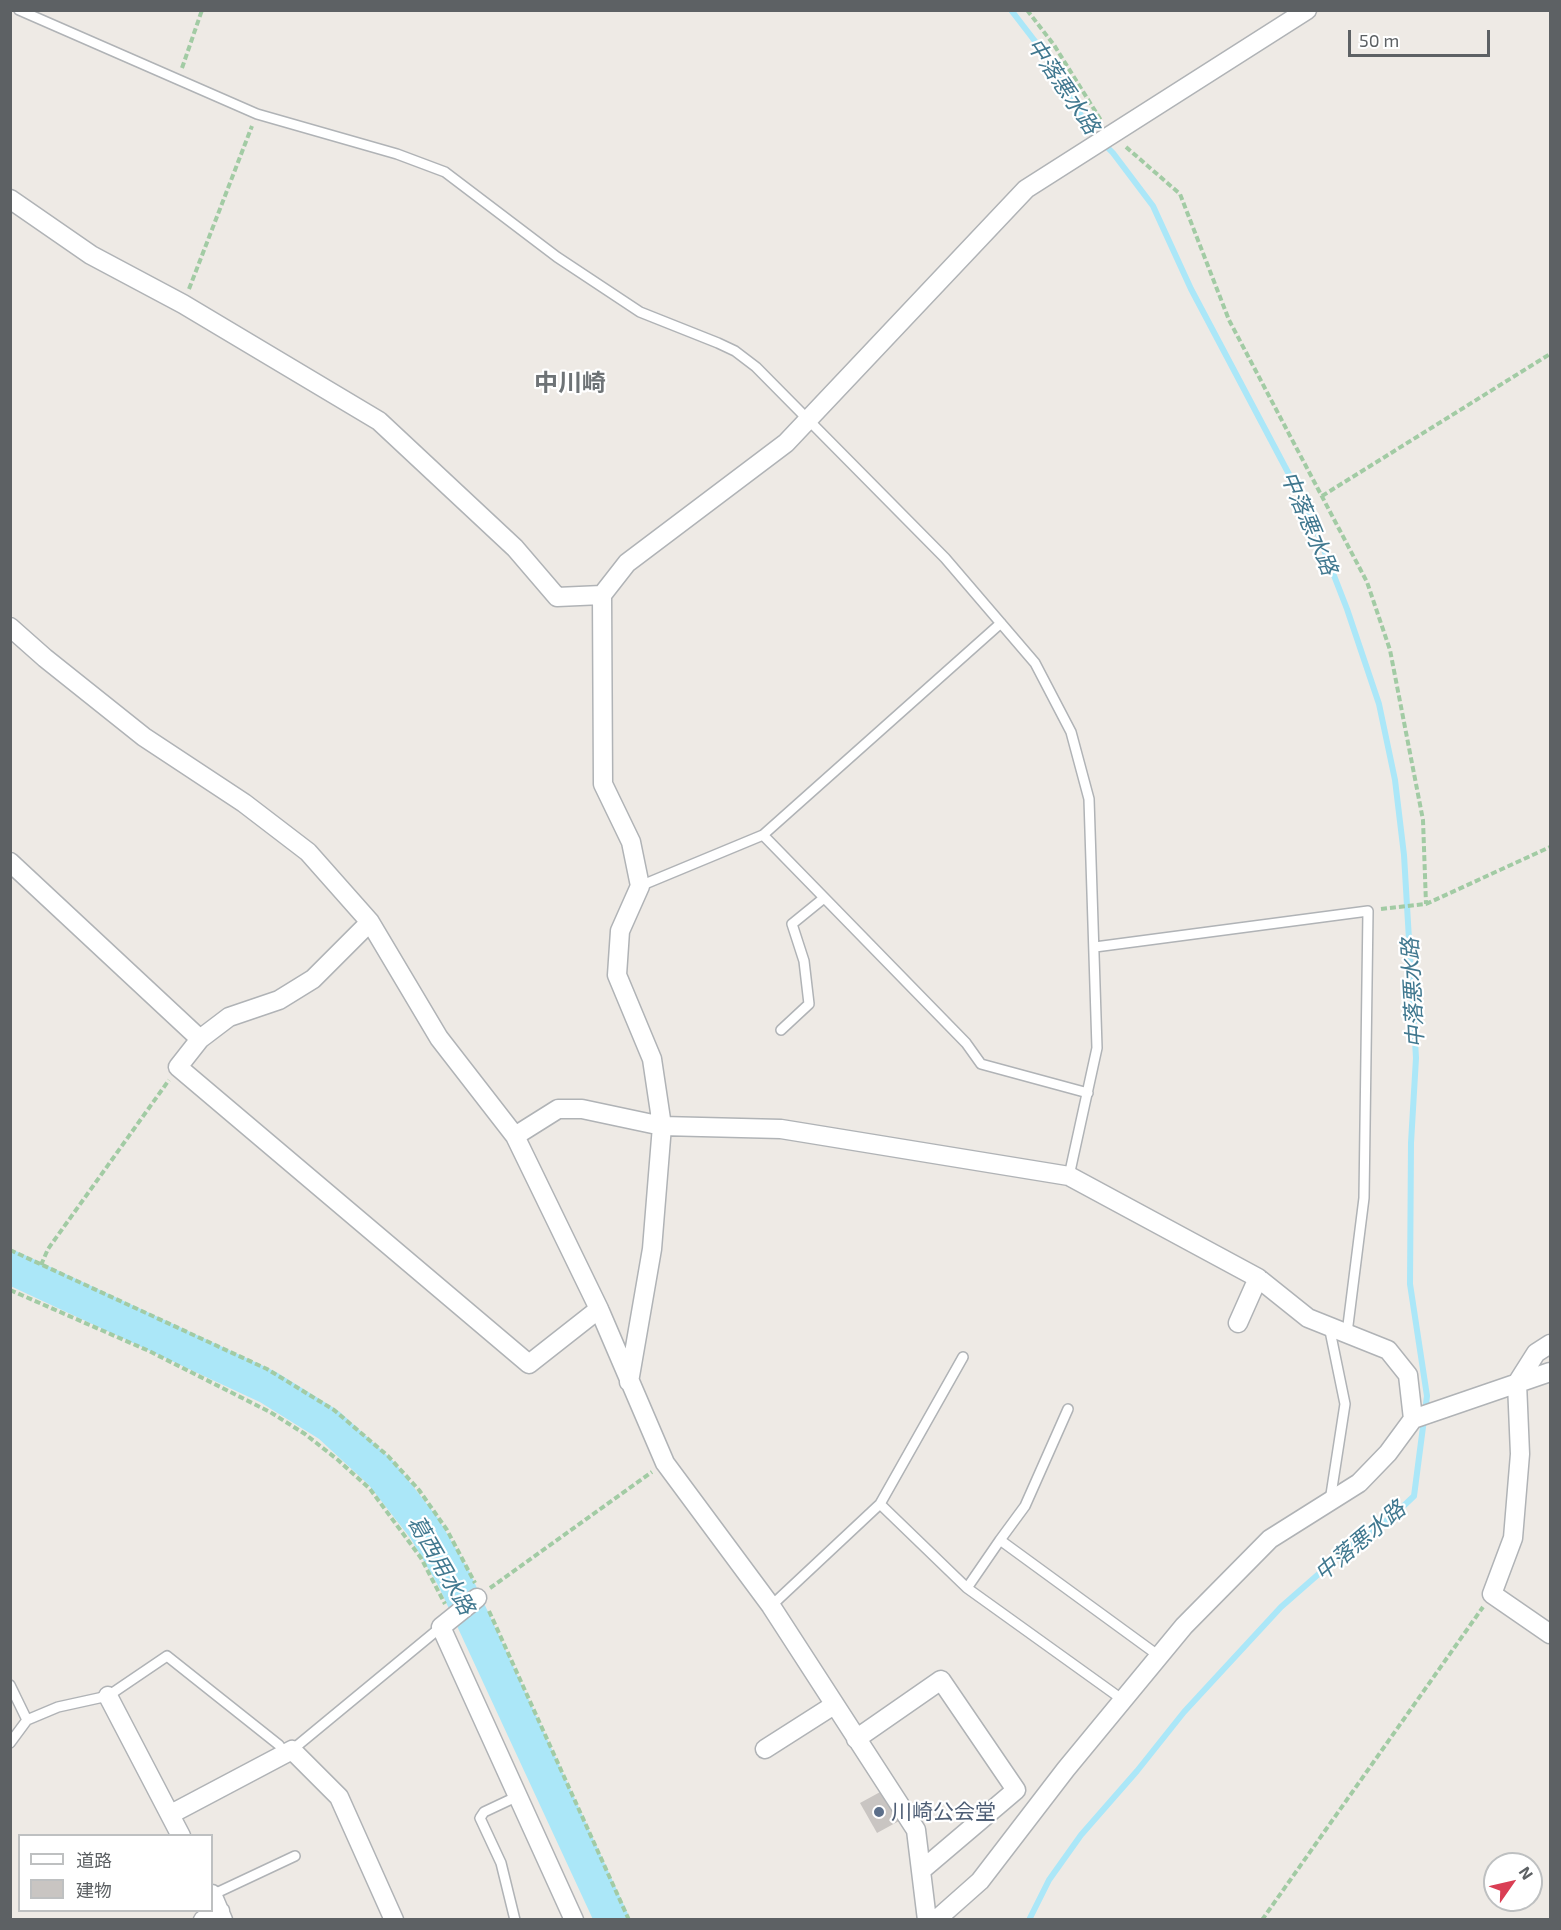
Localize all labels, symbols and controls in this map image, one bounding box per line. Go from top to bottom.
scale bar [1351,18,1494,56]
text: 50 m [1359,29,1399,51]
water label: 中落悪水路 [1021,33,1105,139]
district label: 中川崎 [534,369,606,397]
water label: 中落悪水路 [1275,467,1343,579]
water label: 中落悪水路 [1397,937,1429,1049]
water label: 中落悪水路 [1309,1496,1411,1586]
water label: 葛西用水路 [402,1511,480,1619]
place label: 川崎公会堂 [891,1799,996,1825]
marker: 川崎公会堂 [872,1805,886,1819]
legend [18,1834,213,1912]
text: 道路 [76,1849,112,1871]
north arrow [1483,1852,1543,1912]
text: N [1516,1863,1538,1883]
text: 建物 [76,1879,112,1901]

